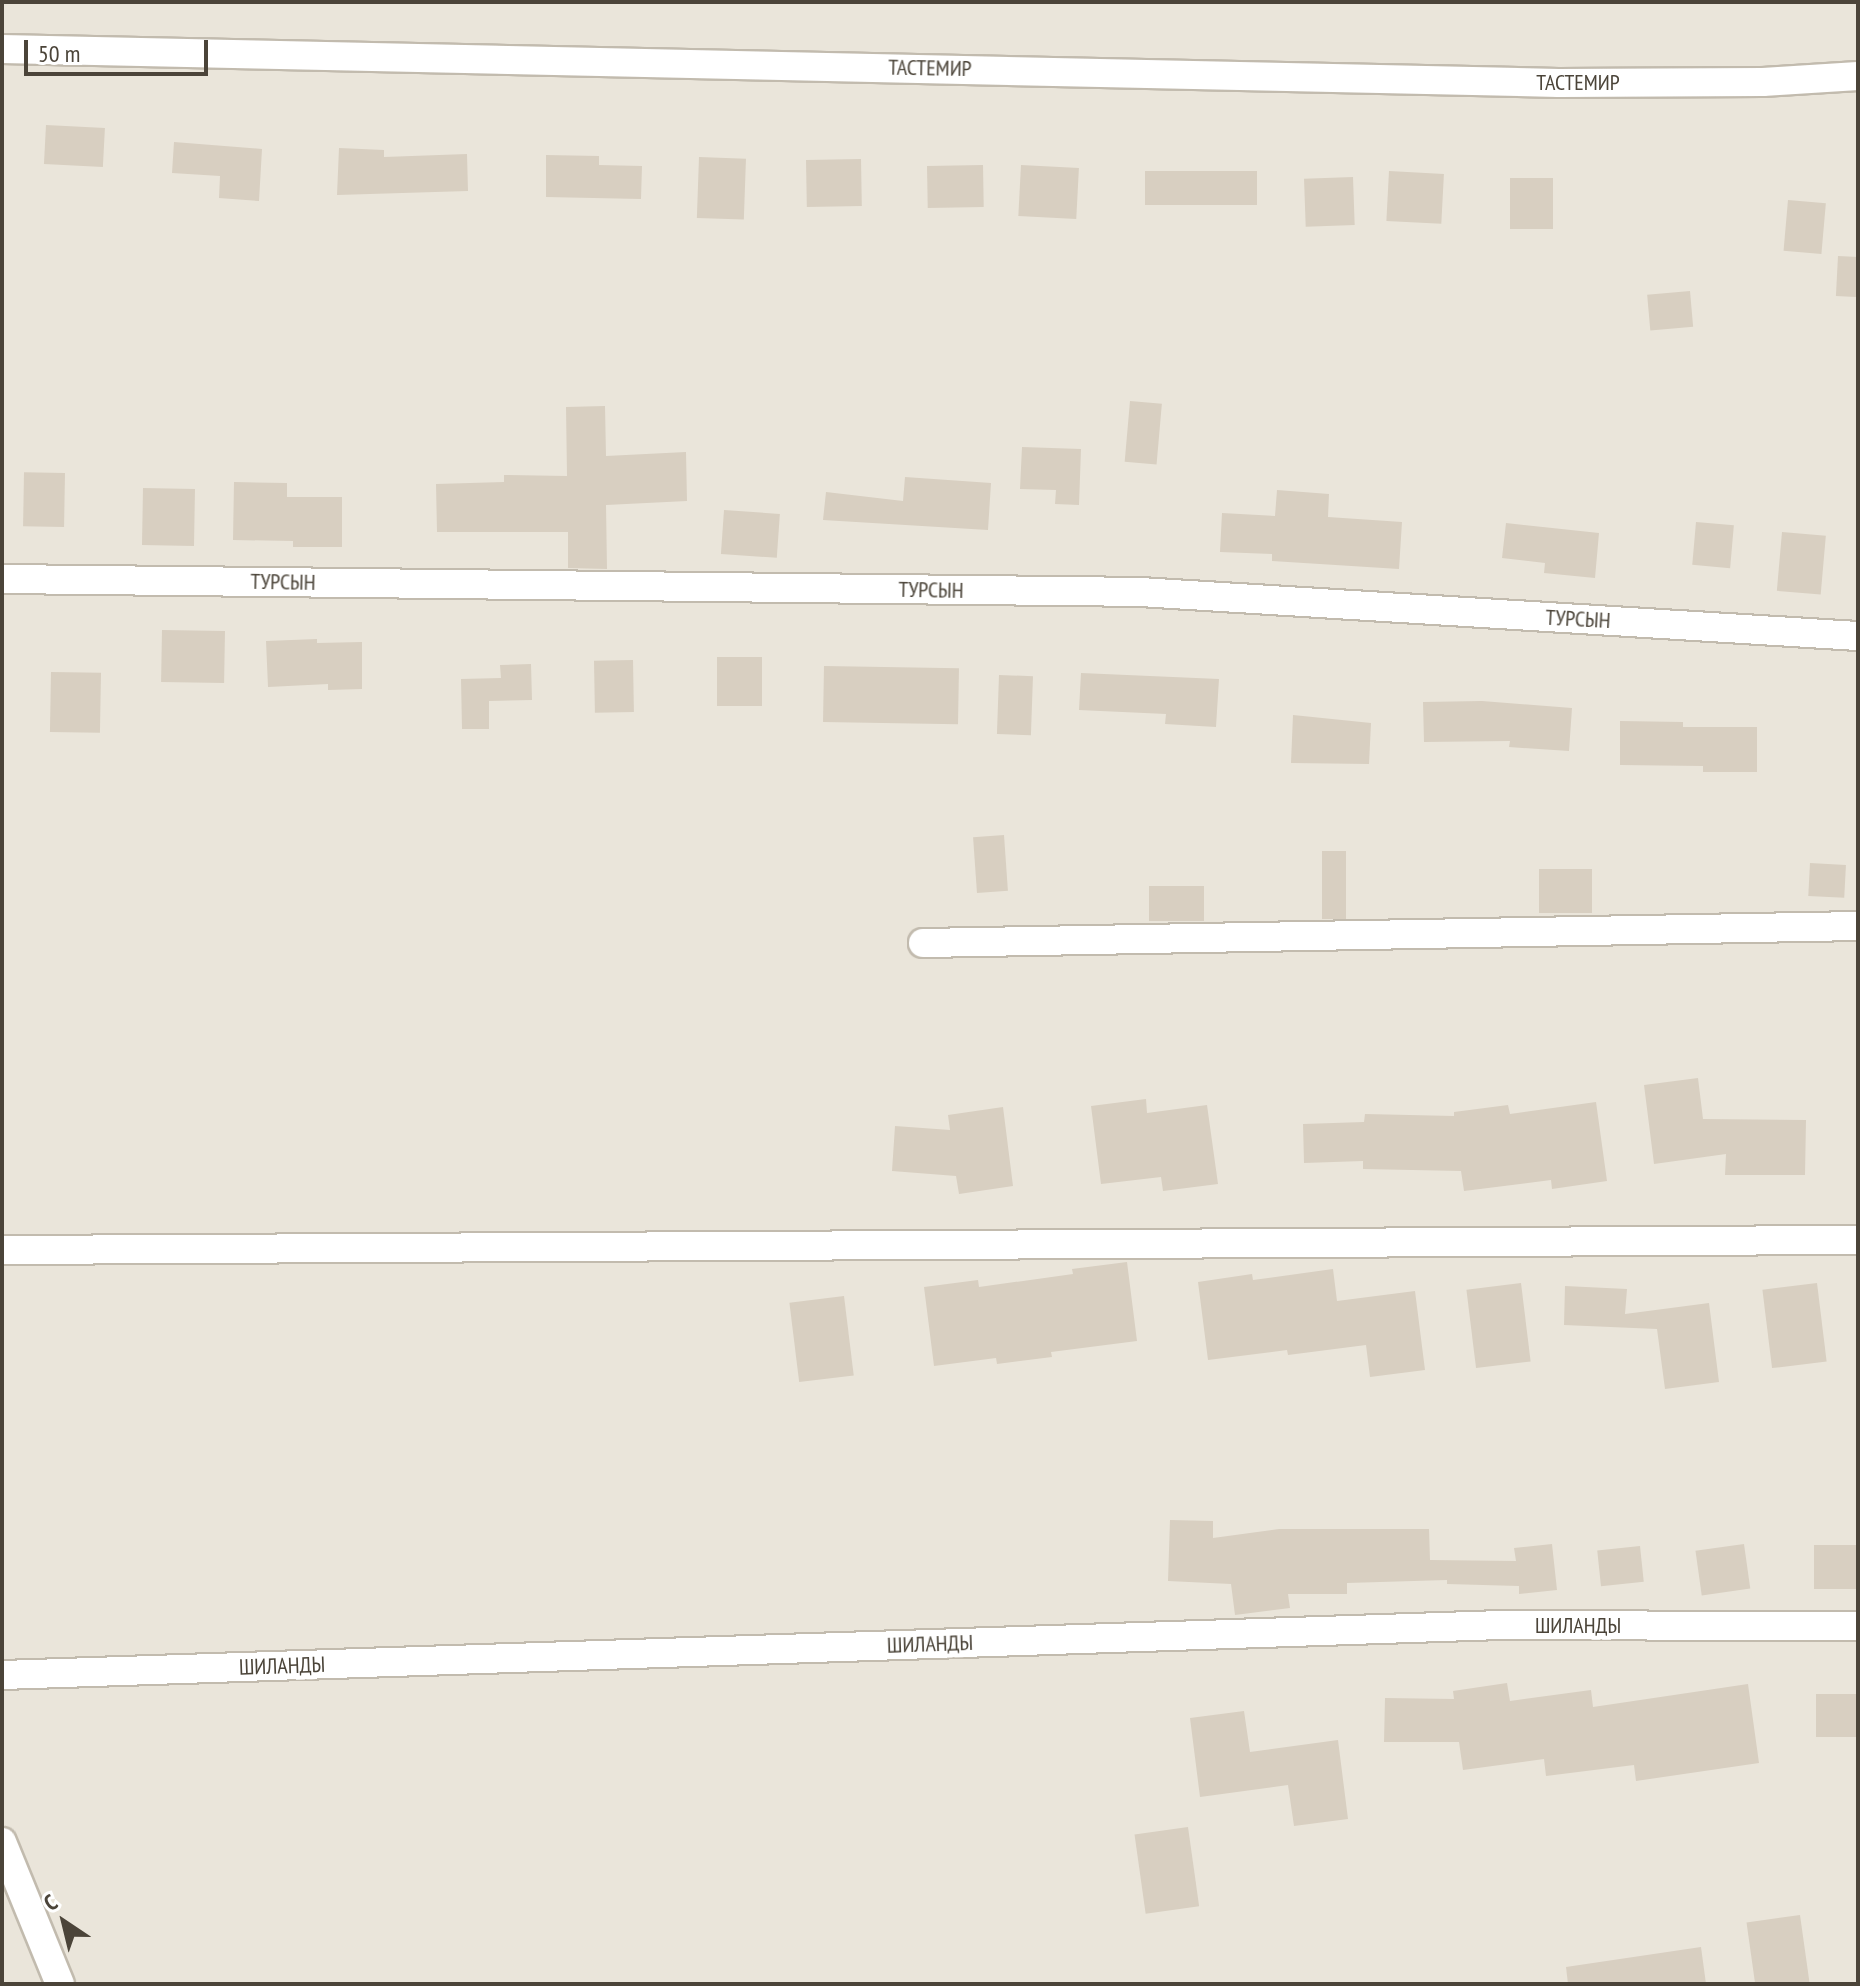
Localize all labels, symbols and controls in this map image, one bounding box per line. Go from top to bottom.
scale bar [28,24,212,74]
text: 50 m [38,38,80,69]
street label: ТАСТЕМИР [888,54,972,82]
street label: ТАСТЕМИР [1536,70,1620,96]
street label: ТУРСЫН [250,568,316,596]
street label: ТУРСЫН [898,576,964,604]
street label: ТУРСЫН [1545,604,1611,634]
street label: ШИЛАНДЫ [1535,1613,1621,1639]
street label: ШИЛАНДЫ [886,1629,974,1659]
street label: ШИЛАНДЫ [238,1651,326,1681]
north arrow [24,1882,104,1962]
text: С [38,1888,62,1917]

